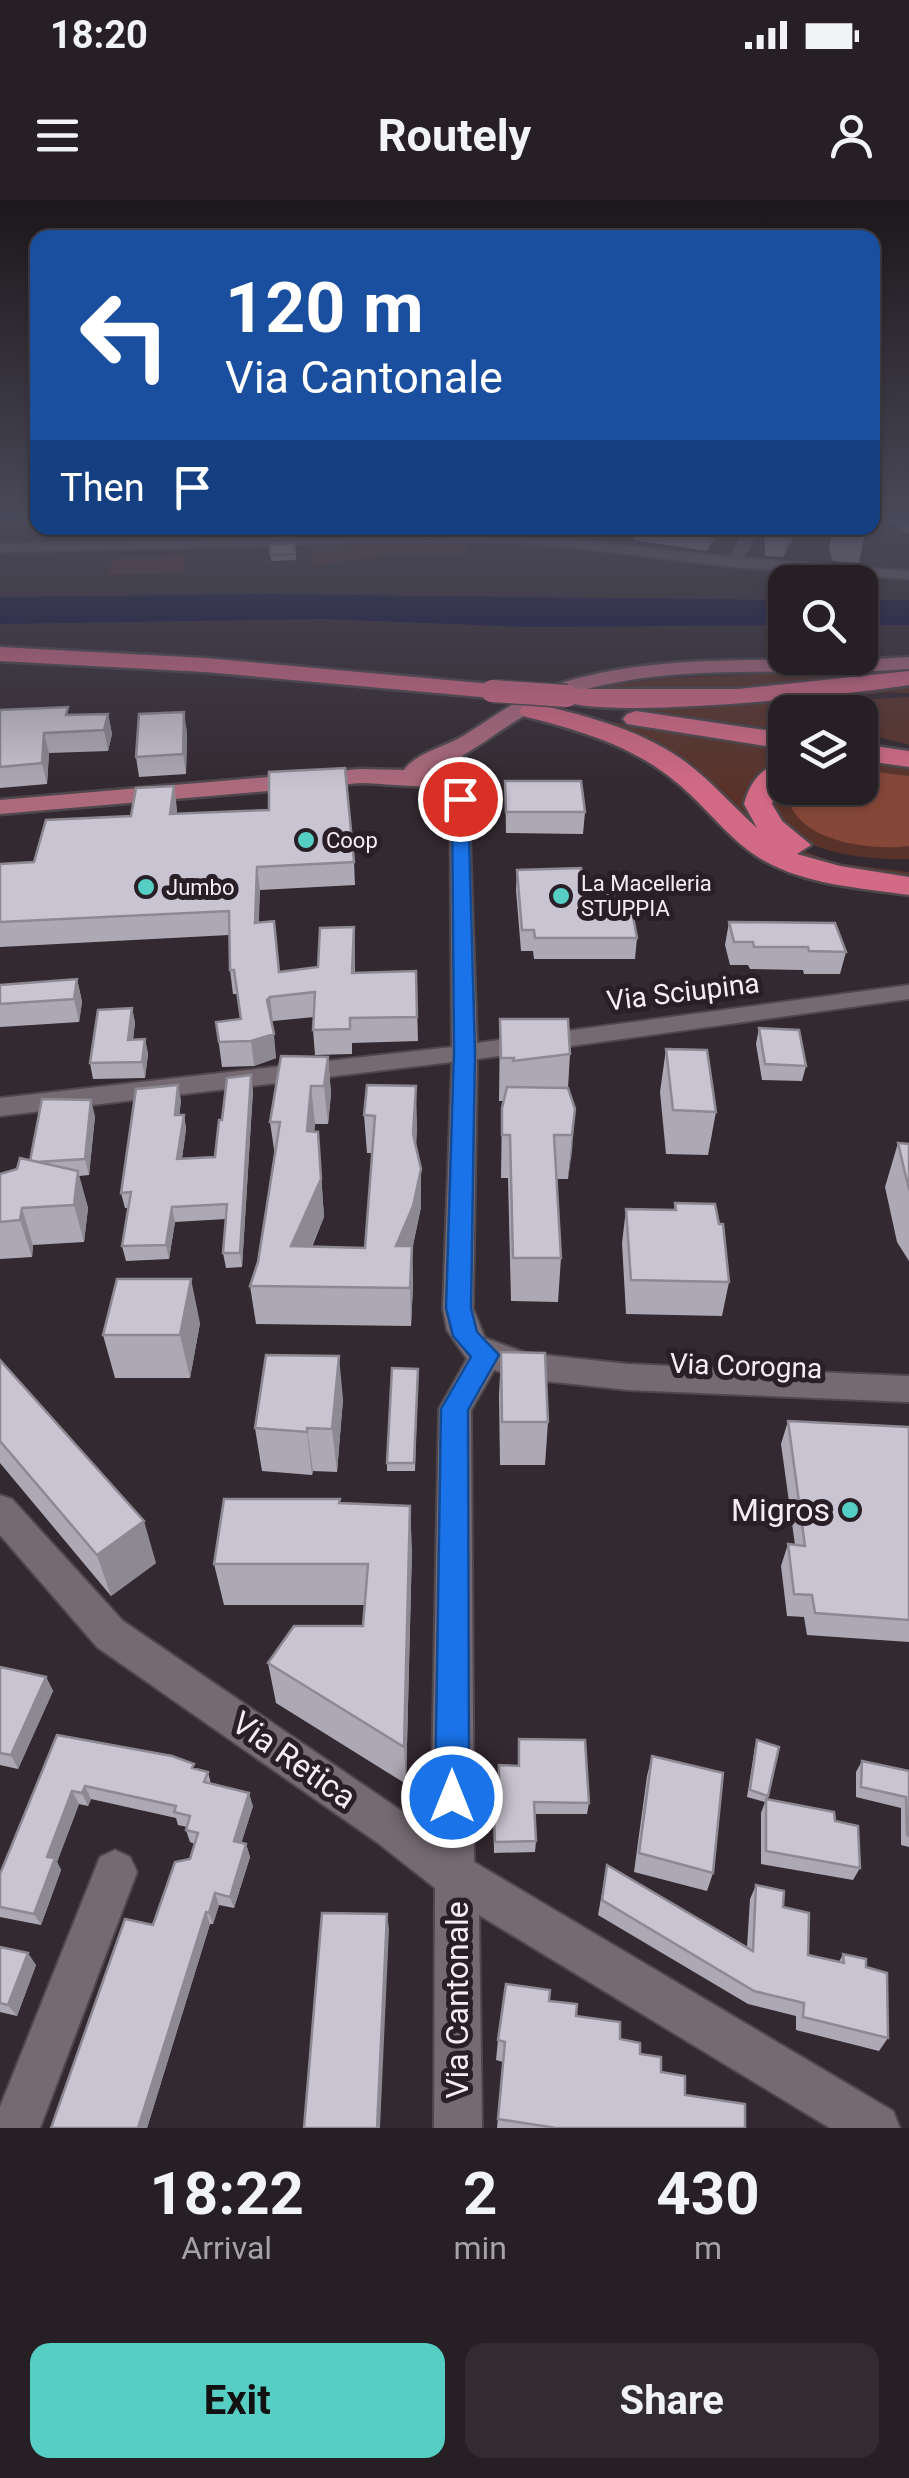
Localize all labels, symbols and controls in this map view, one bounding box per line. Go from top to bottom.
text: 18:20 [50,13,148,57]
icon: menu [30,108,85,163]
icon: person [824,108,879,163]
text: Routely [378,109,531,162]
text: 120 m [225,267,424,349]
icon: left [60,270,190,400]
text: Via Cantonale [225,351,503,404]
icon: arrive [165,460,220,515]
text: Then [60,466,145,510]
map controls [768,565,878,805]
button: search [768,565,878,675]
button: layers [768,695,878,805]
pin [418,757,503,842]
icon: arrive [433,772,488,827]
place label: Coop [326,828,378,853]
marker: Coop [295,829,317,851]
place label: La Macelleria STUPPIA [581,871,712,921]
place label: Jumbo [166,875,234,900]
marker: Jumbo [135,876,157,898]
marker: La Macelleria STUPPIA [550,885,572,907]
street label: Via Sciupina [605,966,761,1018]
street label: Via Corogna [669,1347,823,1385]
place label: Migros [731,1491,830,1529]
marker: Migros [839,1499,861,1521]
street label: Via Retica [225,1704,363,1816]
position arrow [400,1745,504,1849]
street label: Via Cantonale [438,1901,476,2099]
text: 18:22 [149,2158,304,2229]
text: 2 [463,2158,497,2229]
text: 430 [656,2158,760,2229]
text: Arrival [181,2229,272,2267]
text: min [453,2229,507,2267]
text: m [694,2229,722,2267]
button: Exit [30,2343,445,2458]
button: Share [465,2343,879,2458]

